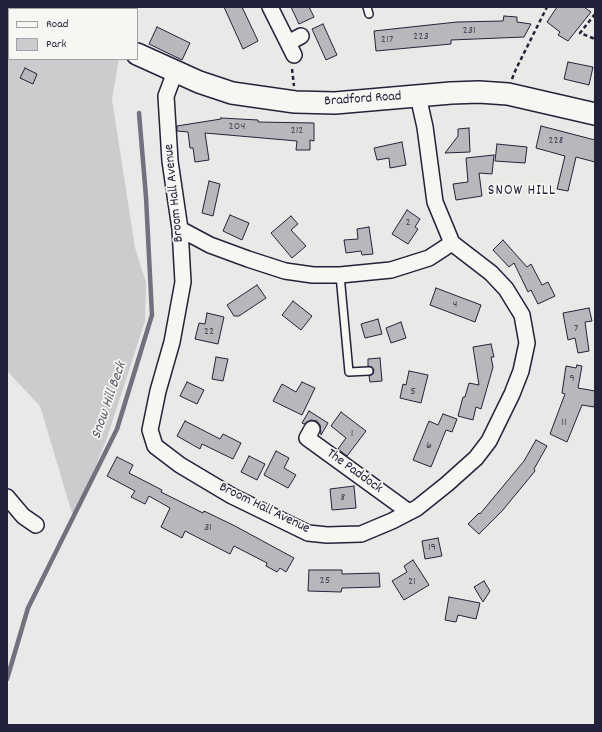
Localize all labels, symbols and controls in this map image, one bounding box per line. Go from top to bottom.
legend [8,8,138,60]
text: Road [46,16,68,33]
house number: 231 [462,24,476,38]
house number: 223 [413,30,429,44]
house number: 217 [381,33,393,47]
text: Park [46,36,66,53]
street label: Bradford Road [324,89,402,111]
house number: 204 [229,120,245,134]
house number: 212 [290,124,304,138]
house number: 228 [548,134,564,148]
street label: Broom Hall Avenue [161,143,189,243]
district label: SNOW HILL [488,183,556,201]
house number: 2 [405,216,411,230]
house number: 4 [453,298,457,312]
house number: 7 [574,322,578,336]
house number: 22 [204,325,214,339]
water label: Snow Hill Beck [88,360,132,442]
house number: 9 [569,372,575,386]
house number: 5 [410,385,416,399]
house number: 11 [561,416,567,430]
house number: 1 [351,427,353,441]
house number: 6 [426,439,432,453]
street label: The Paddock [323,446,385,498]
street label: Broom Hall Avenue [216,480,312,538]
house number: 8 [341,491,345,505]
house number: 31 [204,521,212,535]
house number: 19 [428,541,436,555]
house number: 25 [320,574,330,588]
house number: 21 [408,575,416,589]

